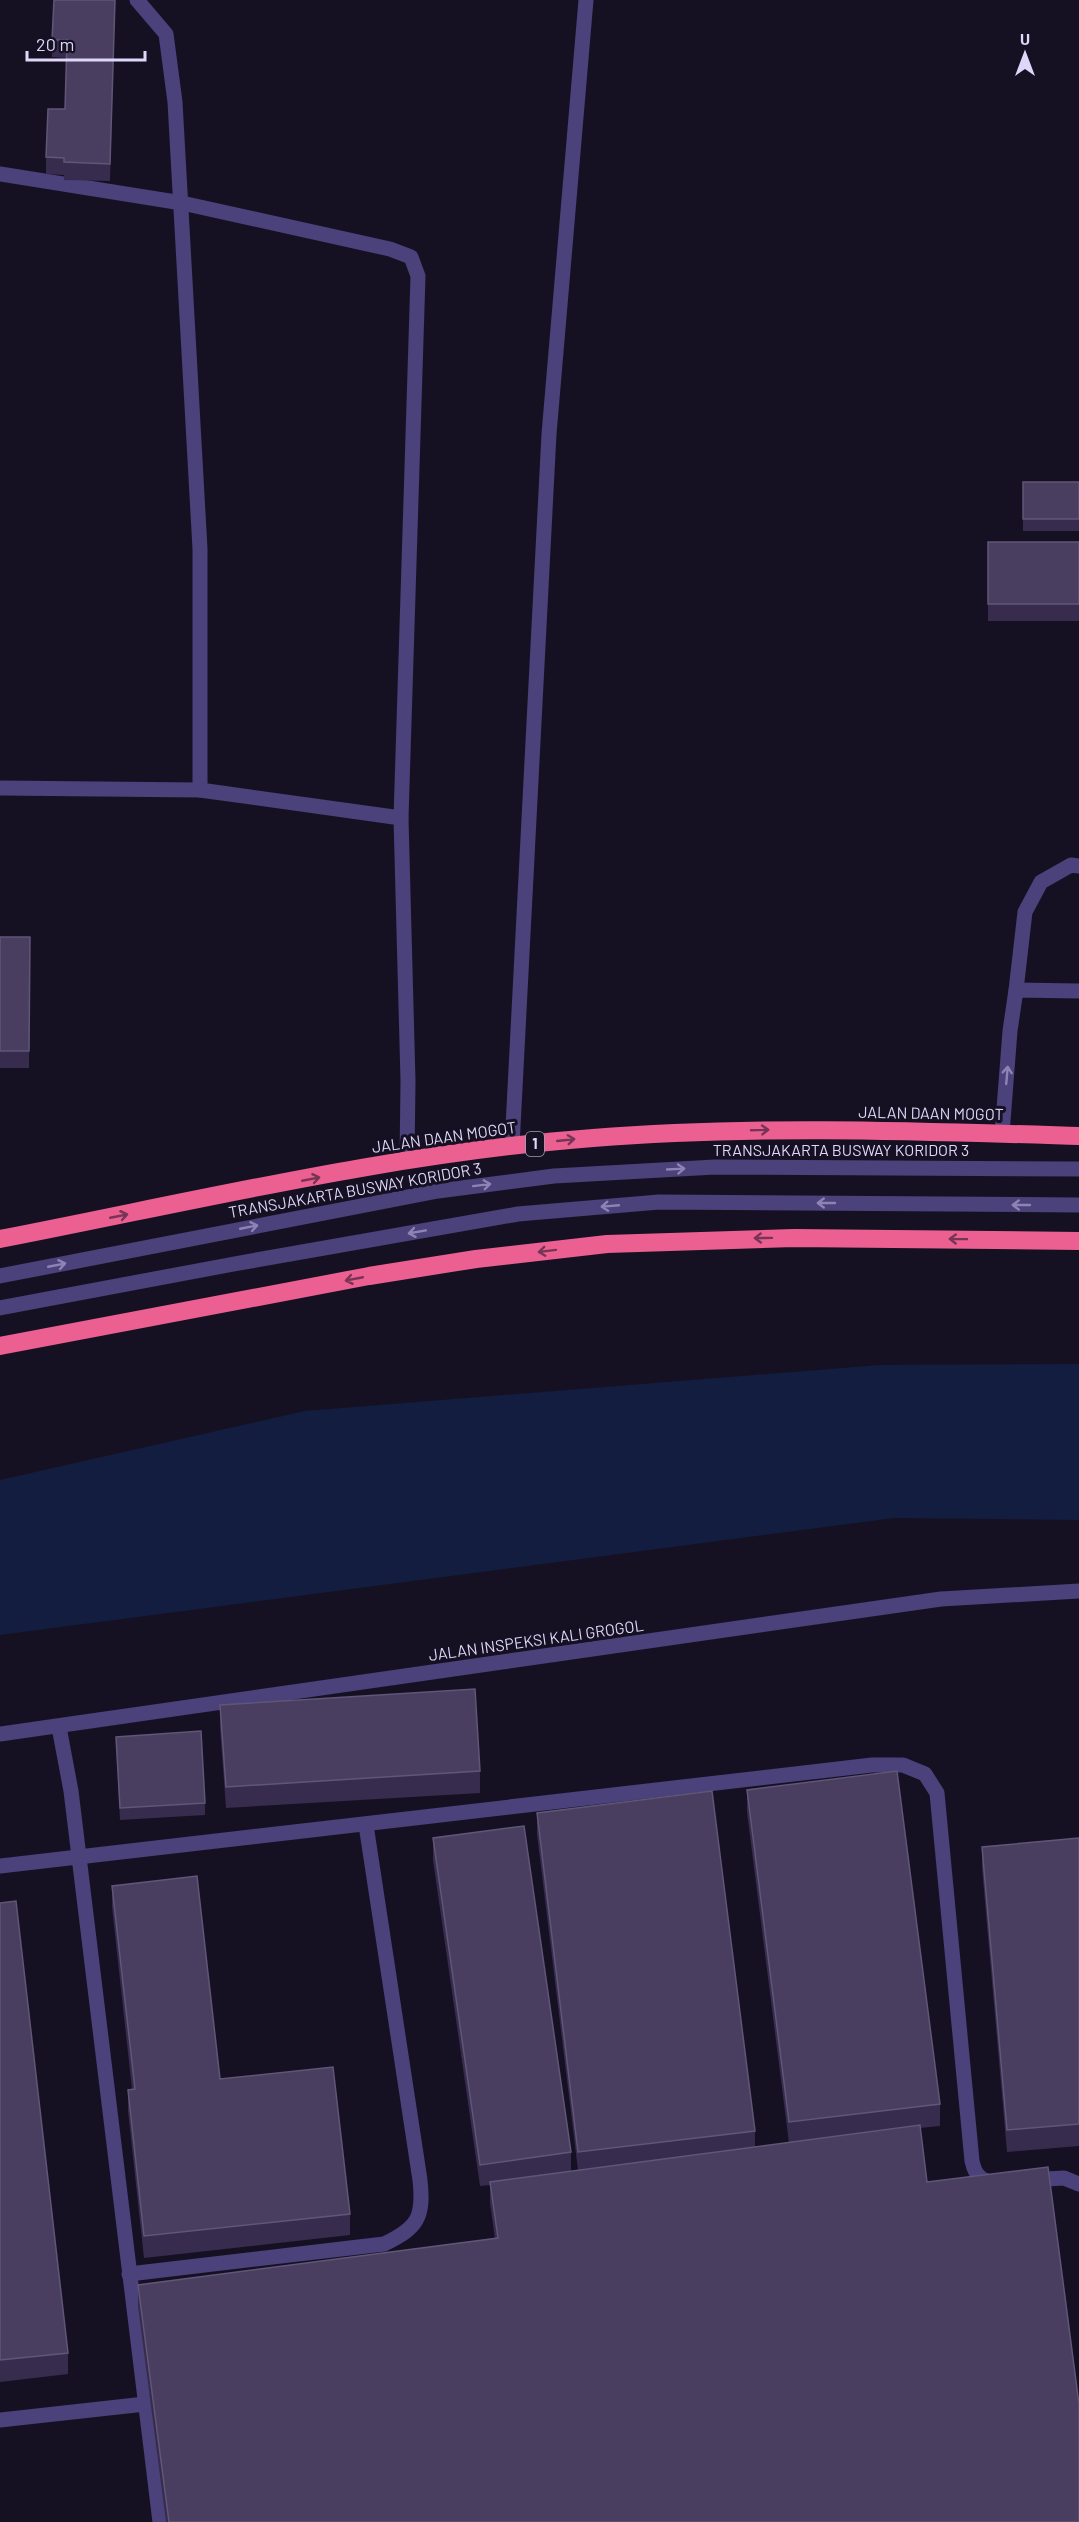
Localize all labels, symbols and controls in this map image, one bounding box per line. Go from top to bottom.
scale bar [27,24,146,62]
north arrow [995,24,1055,84]
text: U [1020,29,1030,48]
text: 20 m [36,33,74,55]
one-way arrow [1002,1066,1013,1086]
street label: JALAN DAAN MOGOT [858,1102,1004,1123]
street label: JALAN DAAN MOGOT [371,1117,517,1156]
one-way arrow [750,1124,770,1135]
road number: 1 [526,1132,544,1156]
one-way arrow [555,1135,575,1146]
street label: TRANSJAKARTA BUSWAY KORIDOR 3 [713,1140,969,1159]
street label: TRANSJAKARTA BUSWAY KORIDOR 3 [227,1158,483,1221]
one-way arrow [666,1164,686,1175]
one-way arrow [300,1173,320,1184]
one-way arrow [471,1179,491,1190]
one-way arrow [816,1198,836,1209]
one-way arrow [1011,1199,1031,1211]
one-way arrow [600,1201,620,1212]
one-way arrow [109,1210,129,1221]
one-way arrow [238,1221,258,1232]
one-way arrow [407,1227,427,1238]
one-way arrow [753,1232,773,1244]
one-way arrow [948,1233,968,1245]
one-way arrow [538,1246,557,1257]
one-way arrow [47,1259,67,1270]
one-way arrow [345,1274,364,1285]
street label: JALAN INSPEKSI KALI GROGOL [427,1615,645,1664]

